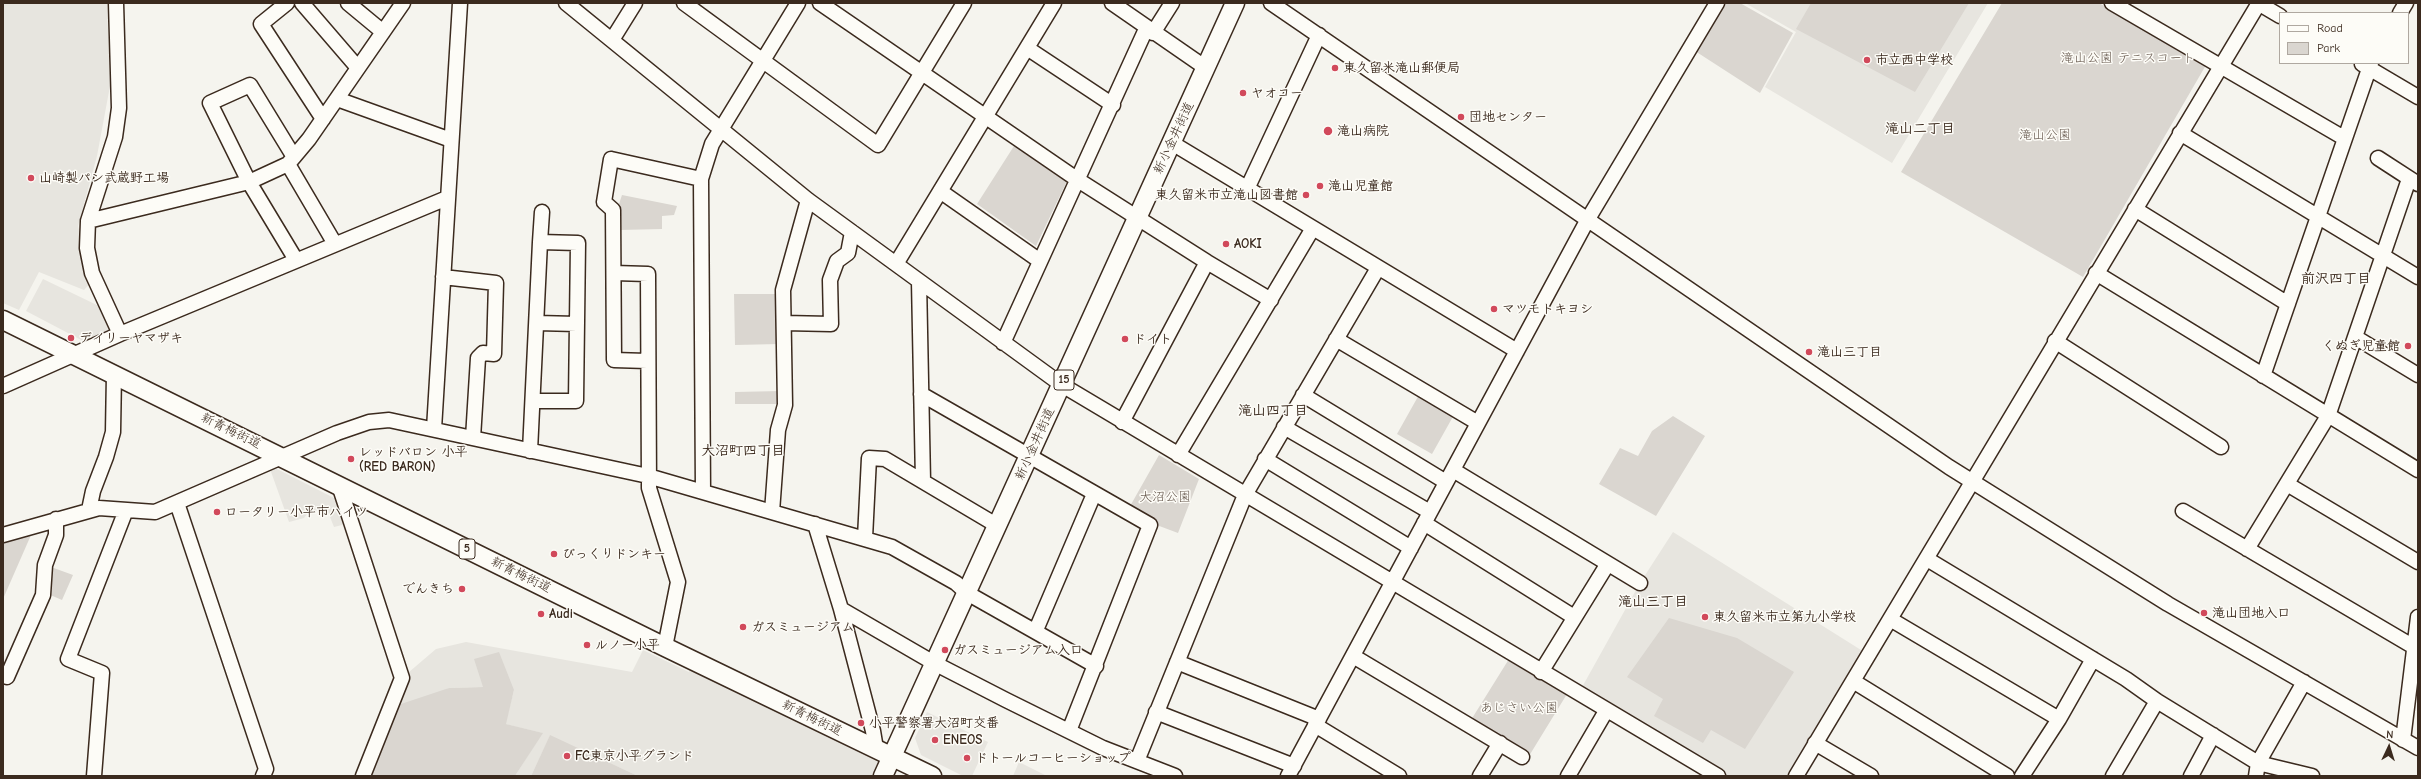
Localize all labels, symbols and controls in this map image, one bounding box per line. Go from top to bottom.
legend [2279,12,2409,64]
text: Road [2317,21,2343,35]
text: Park [2317,41,2340,55]
park label: 滝山公園 テニスコート [2061,50,2195,66]
place label: 市立西中学校 [1875,52,1953,68]
marker: 市立西中学校 [1862,55,1872,65]
place label: 東久留米滝山郵便局 [1343,60,1460,76]
marker: 東久留米滝山郵便局 [1330,63,1340,73]
place label: ヤオコー [1251,85,1303,101]
marker: ヤオコー [1238,88,1248,98]
street label: 新小金井街道 [1150,99,1198,177]
place label: 団地センター [1469,109,1547,125]
marker: 団地センター [1456,112,1466,122]
district label: 滝山二丁目 [1885,121,1955,137]
place label: 滝山病院 [1337,123,1389,139]
marker: 滝山病院 [1322,125,1334,137]
park label: 滝山公園 [2019,127,2071,143]
place label: 山崎製パン武蔵野工場 [39,170,169,186]
marker: 山崎製パン武蔵野工場 [26,173,36,183]
place label: 滝山児童館 [1328,178,1393,194]
marker: 滝山児童館 [1315,181,1325,191]
place label: 東久留米市立滝山図書館 [1155,187,1298,203]
marker: 東久留米市立滝山図書館 [1301,190,1311,200]
place label: AOKI [1234,236,1262,252]
marker: AOKI [1221,239,1231,249]
district label: 前沢四丁目 [2301,271,2371,287]
place label: マツモトキヨシ [1502,301,1593,317]
marker: マツモトキヨシ [1489,304,1499,314]
place label: デイリーヤマザキ [79,330,183,346]
place label: ドイト [1133,331,1172,347]
marker: デイリーヤマザキ [66,333,76,343]
marker: ドイト [1120,334,1130,344]
place label: くぬぎ児童館 [2322,338,2400,354]
marker: くぬぎ児童館 [2403,341,2413,351]
place label: 滝山三丁目 [1817,344,1882,360]
marker: 滝山三丁目 [1804,347,1814,357]
road number: 15 [1054,370,1074,390]
district label: 滝山四丁目 [1238,403,1308,419]
street label: 新小金井街道 [1012,405,1058,483]
street label: 新青梅街道 [198,410,264,452]
district label: 大沼町四丁目 [701,443,785,459]
place label: レッドバロン 小平 (RED BARON) [359,444,468,475]
marker: レッドバロン 小平 (RED BARON) [346,454,356,464]
park label: 大沼公園 [1139,489,1191,505]
place label: ロータリー小平市ハイツ [225,504,368,520]
marker: ロータリー小平市ハイツ [212,507,222,517]
road number: 5 [459,539,475,559]
place label: びっくりドンキー [562,546,666,562]
marker: びっくりドンキー [549,549,559,559]
street label: 新青梅街道 [488,554,554,596]
place label: でんきち [402,581,454,597]
marker: でんきち [457,584,467,594]
district label: 滝山三丁目 [1618,594,1688,610]
place label: 滝山団地入口 [2212,605,2290,621]
place label: Audi [549,606,573,622]
marker: 滝山団地入口 [2199,608,2209,618]
marker: Audi [536,609,546,619]
place label: 東久留米市立第九小学校 [1713,609,1856,625]
marker: 東久留米市立第九小学校 [1700,612,1710,622]
place label: ガスミュージアム [751,619,855,635]
marker: ガスミュージアム [738,622,748,632]
place label: ルノー小平 [595,637,660,653]
marker: ルノー小平 [582,640,592,650]
place label: ガスミュージアム入口 [953,642,1083,658]
marker: ガスミュージアム入口 [940,645,950,655]
street label: 新青梅街道 [779,697,845,739]
park label: あじさい公園 [1480,700,1558,716]
place label: 小平警察署大沼町交番 [869,715,999,731]
marker: 小平警察署大沼町交番 [856,718,866,728]
north arrow [2369,727,2409,767]
text: N [2386,728,2394,741]
place label: ENEOS [943,732,982,748]
marker: ENEOS [930,735,940,745]
place label: FC東京小平グランド [575,748,694,764]
place label: ドトールコーヒーショップ [975,750,1131,766]
marker: FC東京小平グランド [562,751,572,761]
marker: ドトールコーヒーショップ [962,753,972,763]

